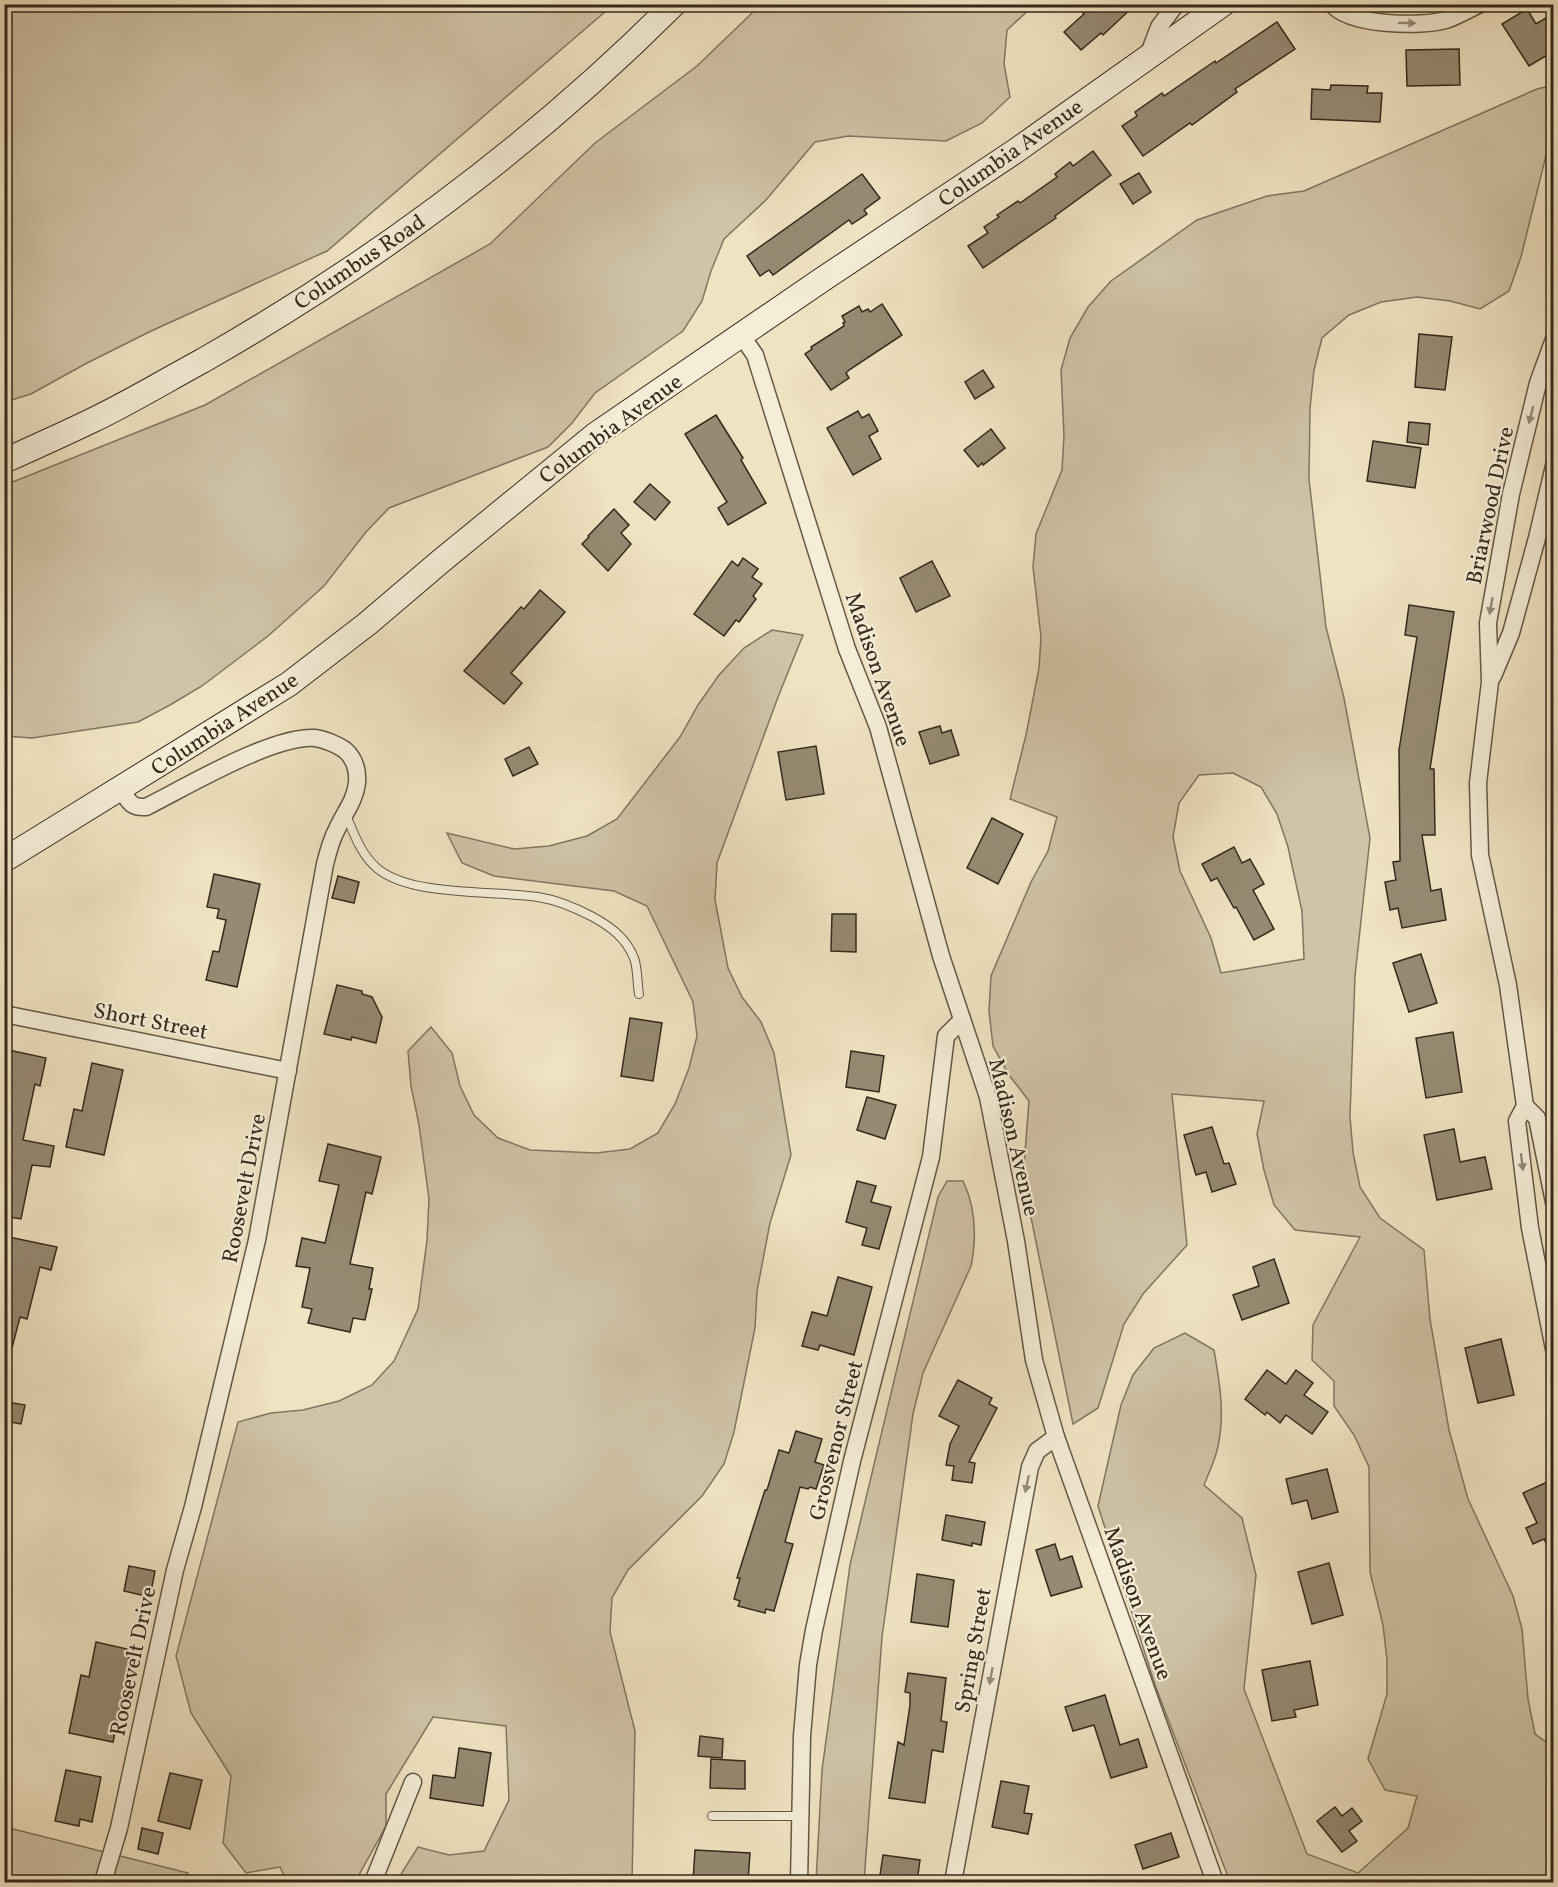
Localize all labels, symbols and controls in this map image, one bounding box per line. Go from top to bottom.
one-way arrow [1398,19,1417,28]
street label: Columbia Avenue [933,93,1090,216]
street label: Columbus Road [289,208,432,318]
street label: Columbia Avenue [533,367,689,493]
one-way arrow [1525,406,1535,424]
street label: Briarwood Drive [1460,424,1523,587]
street label: Madison Avenue [836,589,918,751]
one-way arrow [1487,597,1496,616]
street label: Columbia Avenue [146,666,305,784]
street label: Short Street [91,996,211,1049]
street label: Madison Avenue [979,1056,1046,1220]
street label: Roosevelt Drive [216,1111,275,1266]
one-way arrow [1518,1153,1527,1172]
street label: Grosvenor Street [803,1357,872,1524]
one-way arrow [1021,1475,1031,1493]
street label: Madison Avenue [1095,1523,1179,1685]
street label: Roosevelt Drive [103,1584,165,1739]
street label: Spring Street [948,1585,1001,1716]
one-way arrow [986,1666,995,1685]

